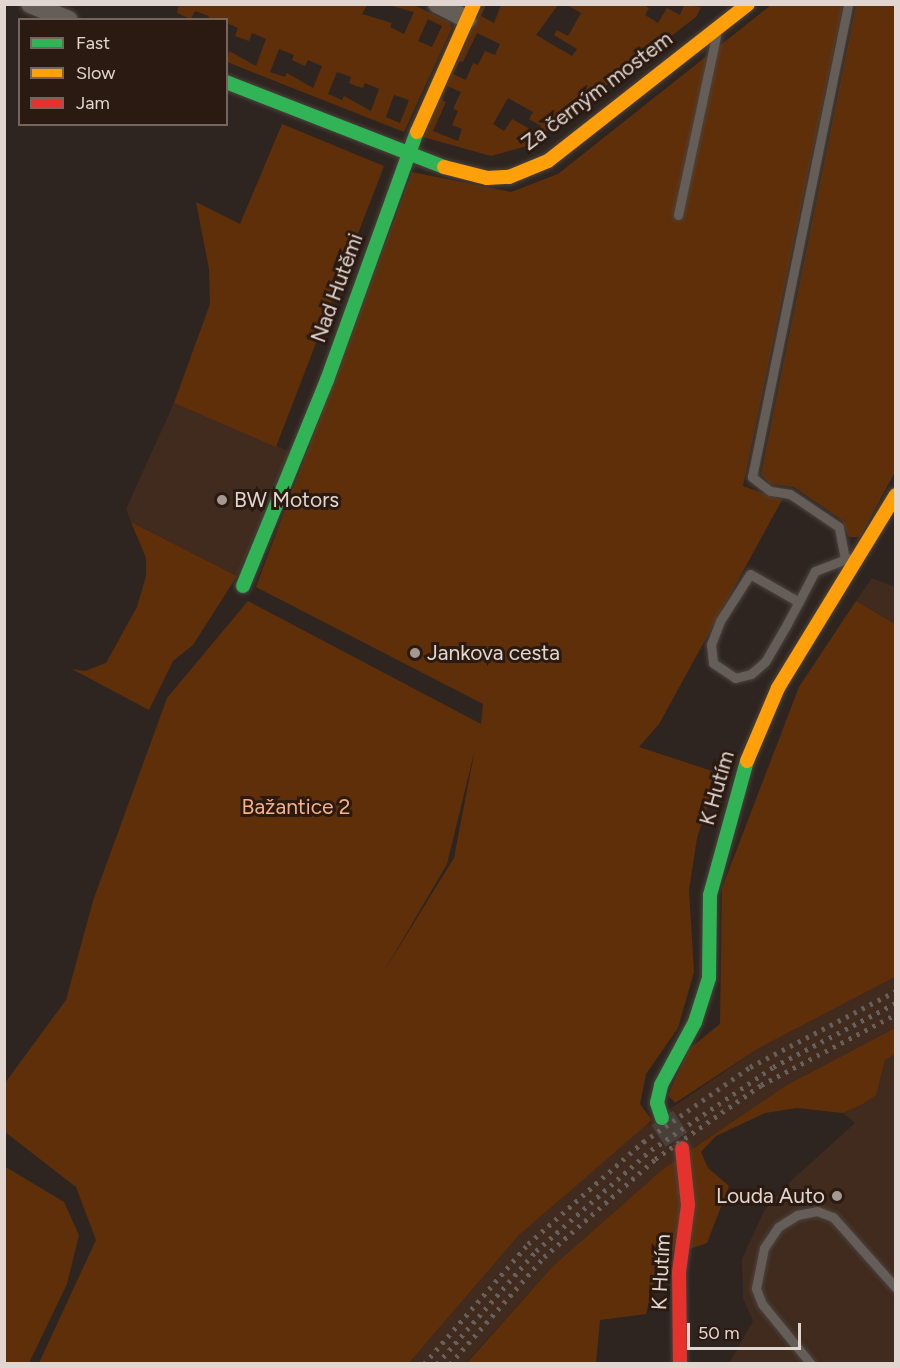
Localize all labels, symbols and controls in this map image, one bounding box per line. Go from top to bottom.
legend [18,18,228,126]
street label: Za černým mostem [517,26,677,156]
text: Fast [76,32,110,54]
text: Slow [76,62,115,84]
text: Jam [76,92,110,114]
street label: Nad Hutěmi [306,230,368,346]
place label: BW Motors [234,487,339,513]
marker: BW Motors [215,493,229,507]
place label: Jankova cesta [427,640,560,666]
marker: Jankova cesta [408,646,422,660]
street label: K Hutím [694,748,740,828]
park label: Bažantice 2 [242,794,350,820]
place label: Louda Auto [716,1183,825,1209]
marker: Louda Auto [830,1189,844,1203]
street label: K Hutím [646,1233,676,1311]
scale bar [690,1311,804,1349]
text: 50 m [698,1322,740,1344]

